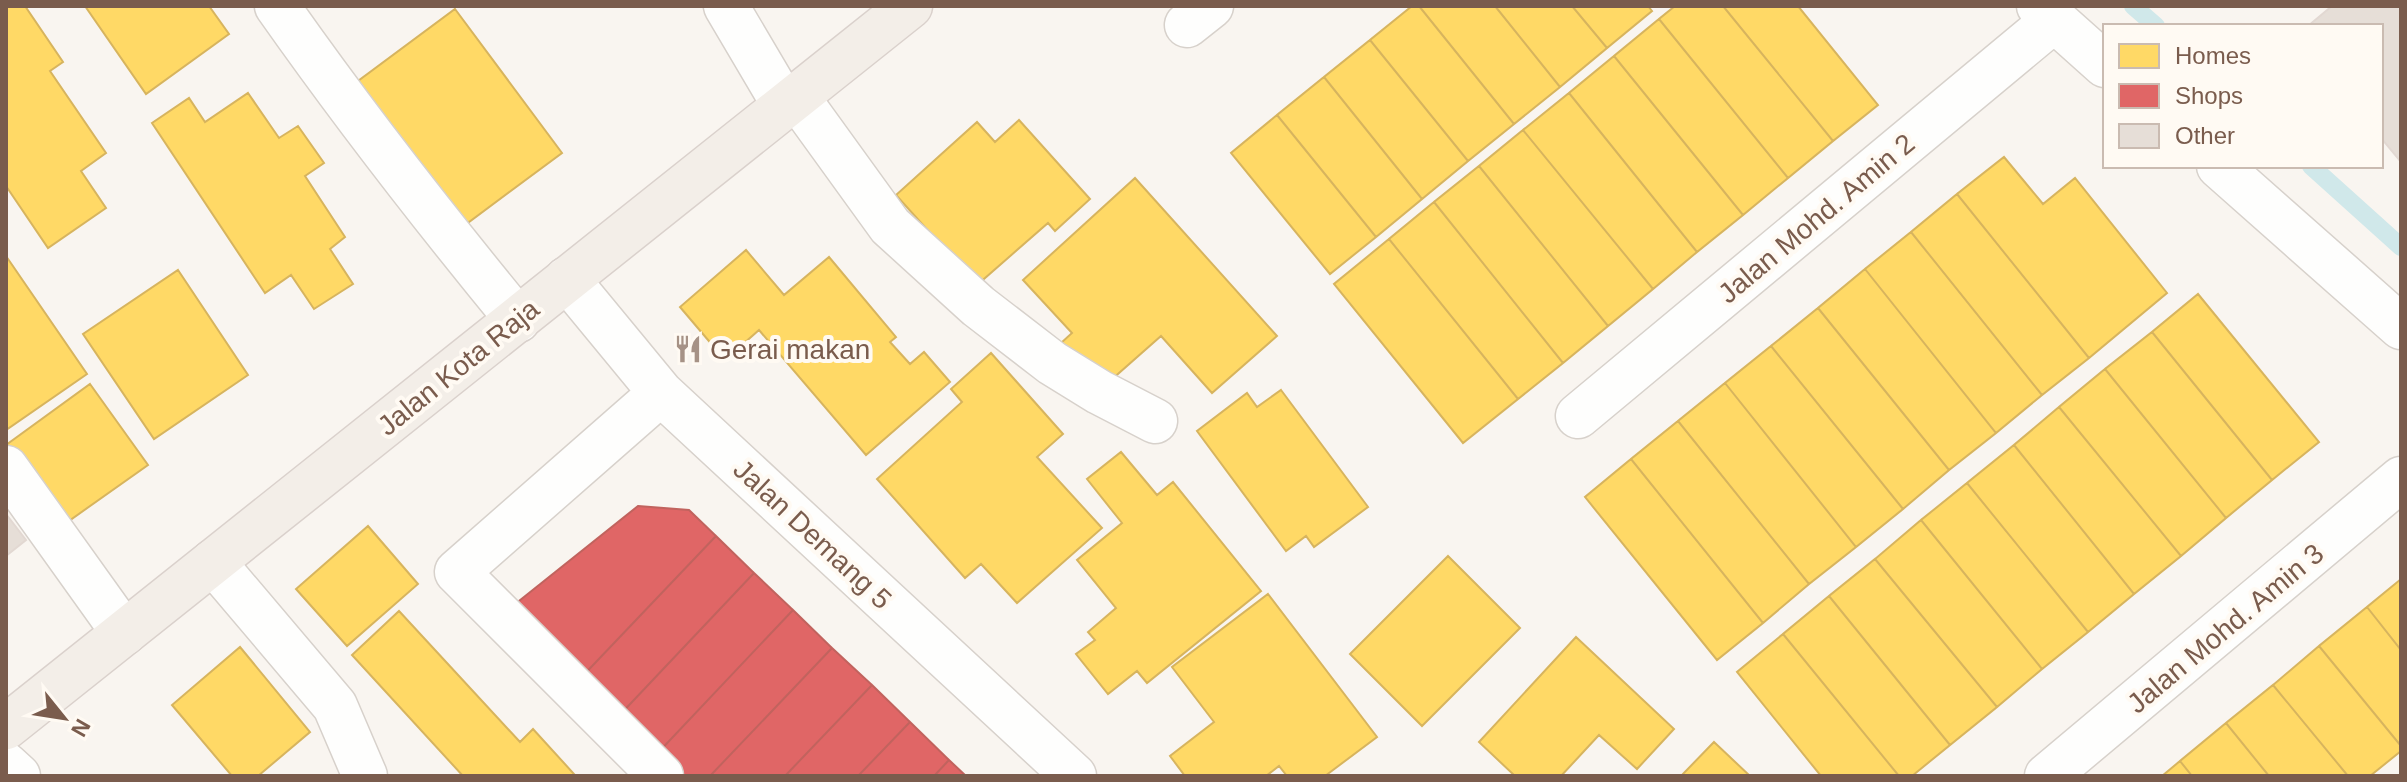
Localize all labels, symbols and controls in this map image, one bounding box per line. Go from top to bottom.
legend [2103,24,2383,168]
text: Homes [2175,42,2251,69]
text: Shops [2175,82,2243,109]
text: Other [2175,122,2235,149]
street label: Jalan Mohd. Amin 2 [1712,127,1920,309]
street label: Jalan Kota Raja [372,293,545,442]
restaurant icon: Gerai makan [673,334,703,364]
place label: Gerai makan [710,334,870,365]
street label: Jalan Demang 5 [728,453,898,615]
street label: Jalan Mohd. Amin 3 [2121,537,2329,719]
north arrow [24,678,104,758]
text: N [66,715,96,741]

